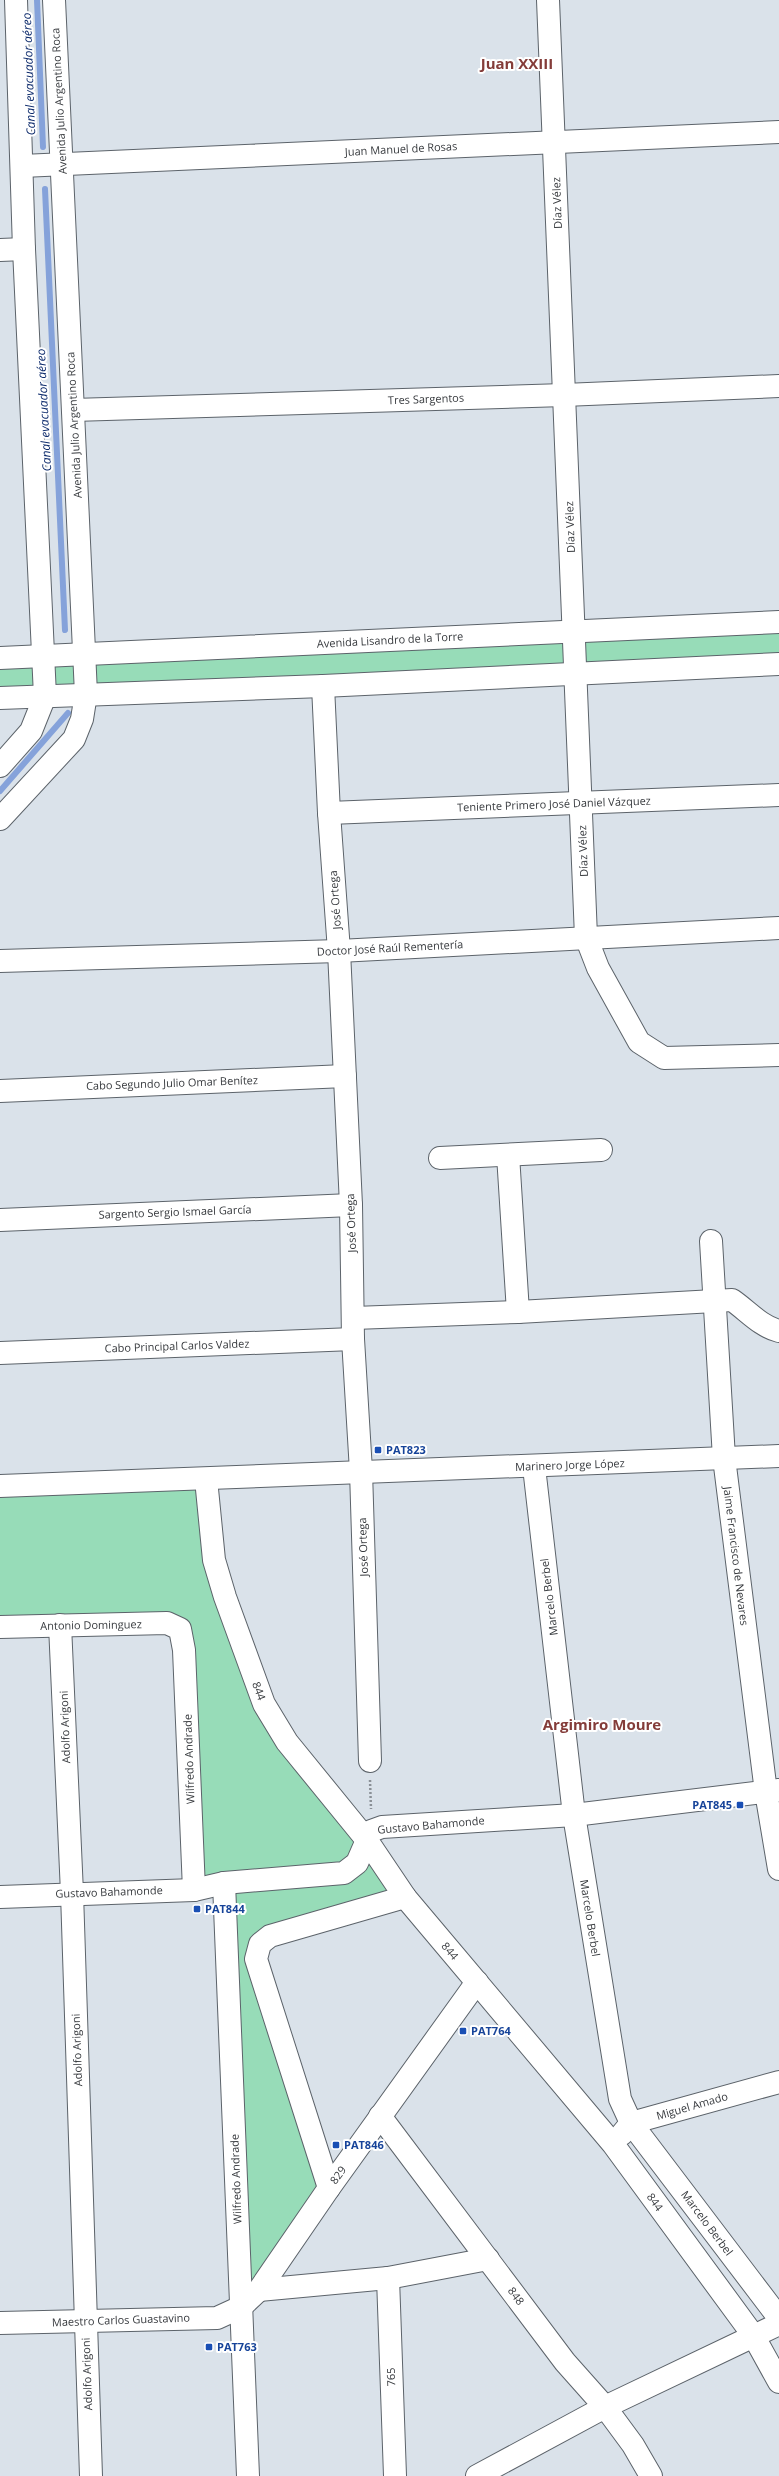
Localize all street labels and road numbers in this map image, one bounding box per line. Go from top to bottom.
street label: Avenida Julio Argentino Roca [47,27,70,175]
street label: Juan Manuel de Rosas [343,138,458,159]
street label: Díaz Vélez [548,177,565,229]
street label: Avenida Julio Argentino Roca [62,351,85,499]
street label: Tres Sargentos [388,390,464,407]
street label: Díaz Vélez [561,501,578,553]
street label: Avenida Lisandro de la Torre [316,628,464,651]
street label: Teniente Primero José Daniel Vázquez [457,793,651,814]
street label: Díaz Vélez [574,825,591,877]
street label: José Ortega [325,870,344,931]
street label: Doctor José Raúl Rementería [316,936,463,959]
street label: Cabo Segundo Julio Omar Benítez [86,1072,258,1093]
street label: José Ortega [342,1193,359,1254]
street label: Sargento Sergio Ismael García [98,1201,252,1222]
street label: Cabo Principal Carlos Valdez [104,1335,250,1356]
street label: Marinero Jorge López [515,1455,625,1474]
street label: Jaime Francisco de Nevares [720,1485,752,1626]
street label: José Ortega [354,1517,371,1578]
street label: Marcelo Berbel [536,1558,561,1637]
street label: Antonio Dominguez [40,1616,142,1633]
street label: 844 [249,1679,270,1703]
street label: Adolfo Arigoni [56,1690,73,1764]
street label: Wilfredo Andrade [179,1714,198,1804]
street label: Gustavo Bahamonde [377,1812,485,1837]
street label: Marcelo Berbel [577,1878,604,1957]
street label: Gustavo Bahamonde [55,1882,163,1901]
street label: 844 [439,1939,463,1963]
street label: Adolfo Arigoni [68,2013,85,2087]
street label: Miguel Amado [654,2088,730,2123]
street label: Wilfredo Andrade [226,2134,245,2224]
street label: 829 [326,2163,349,2187]
street label: Marcelo Berbel [678,2187,737,2258]
street label: 844 [644,2190,667,2214]
street label: 848 [505,2284,528,2308]
street label: Maestro Carlos Guastavino [52,2310,191,2329]
street label: Adolfo Arigoni [78,2337,95,2411]
street label: 765 [383,2367,398,2387]

